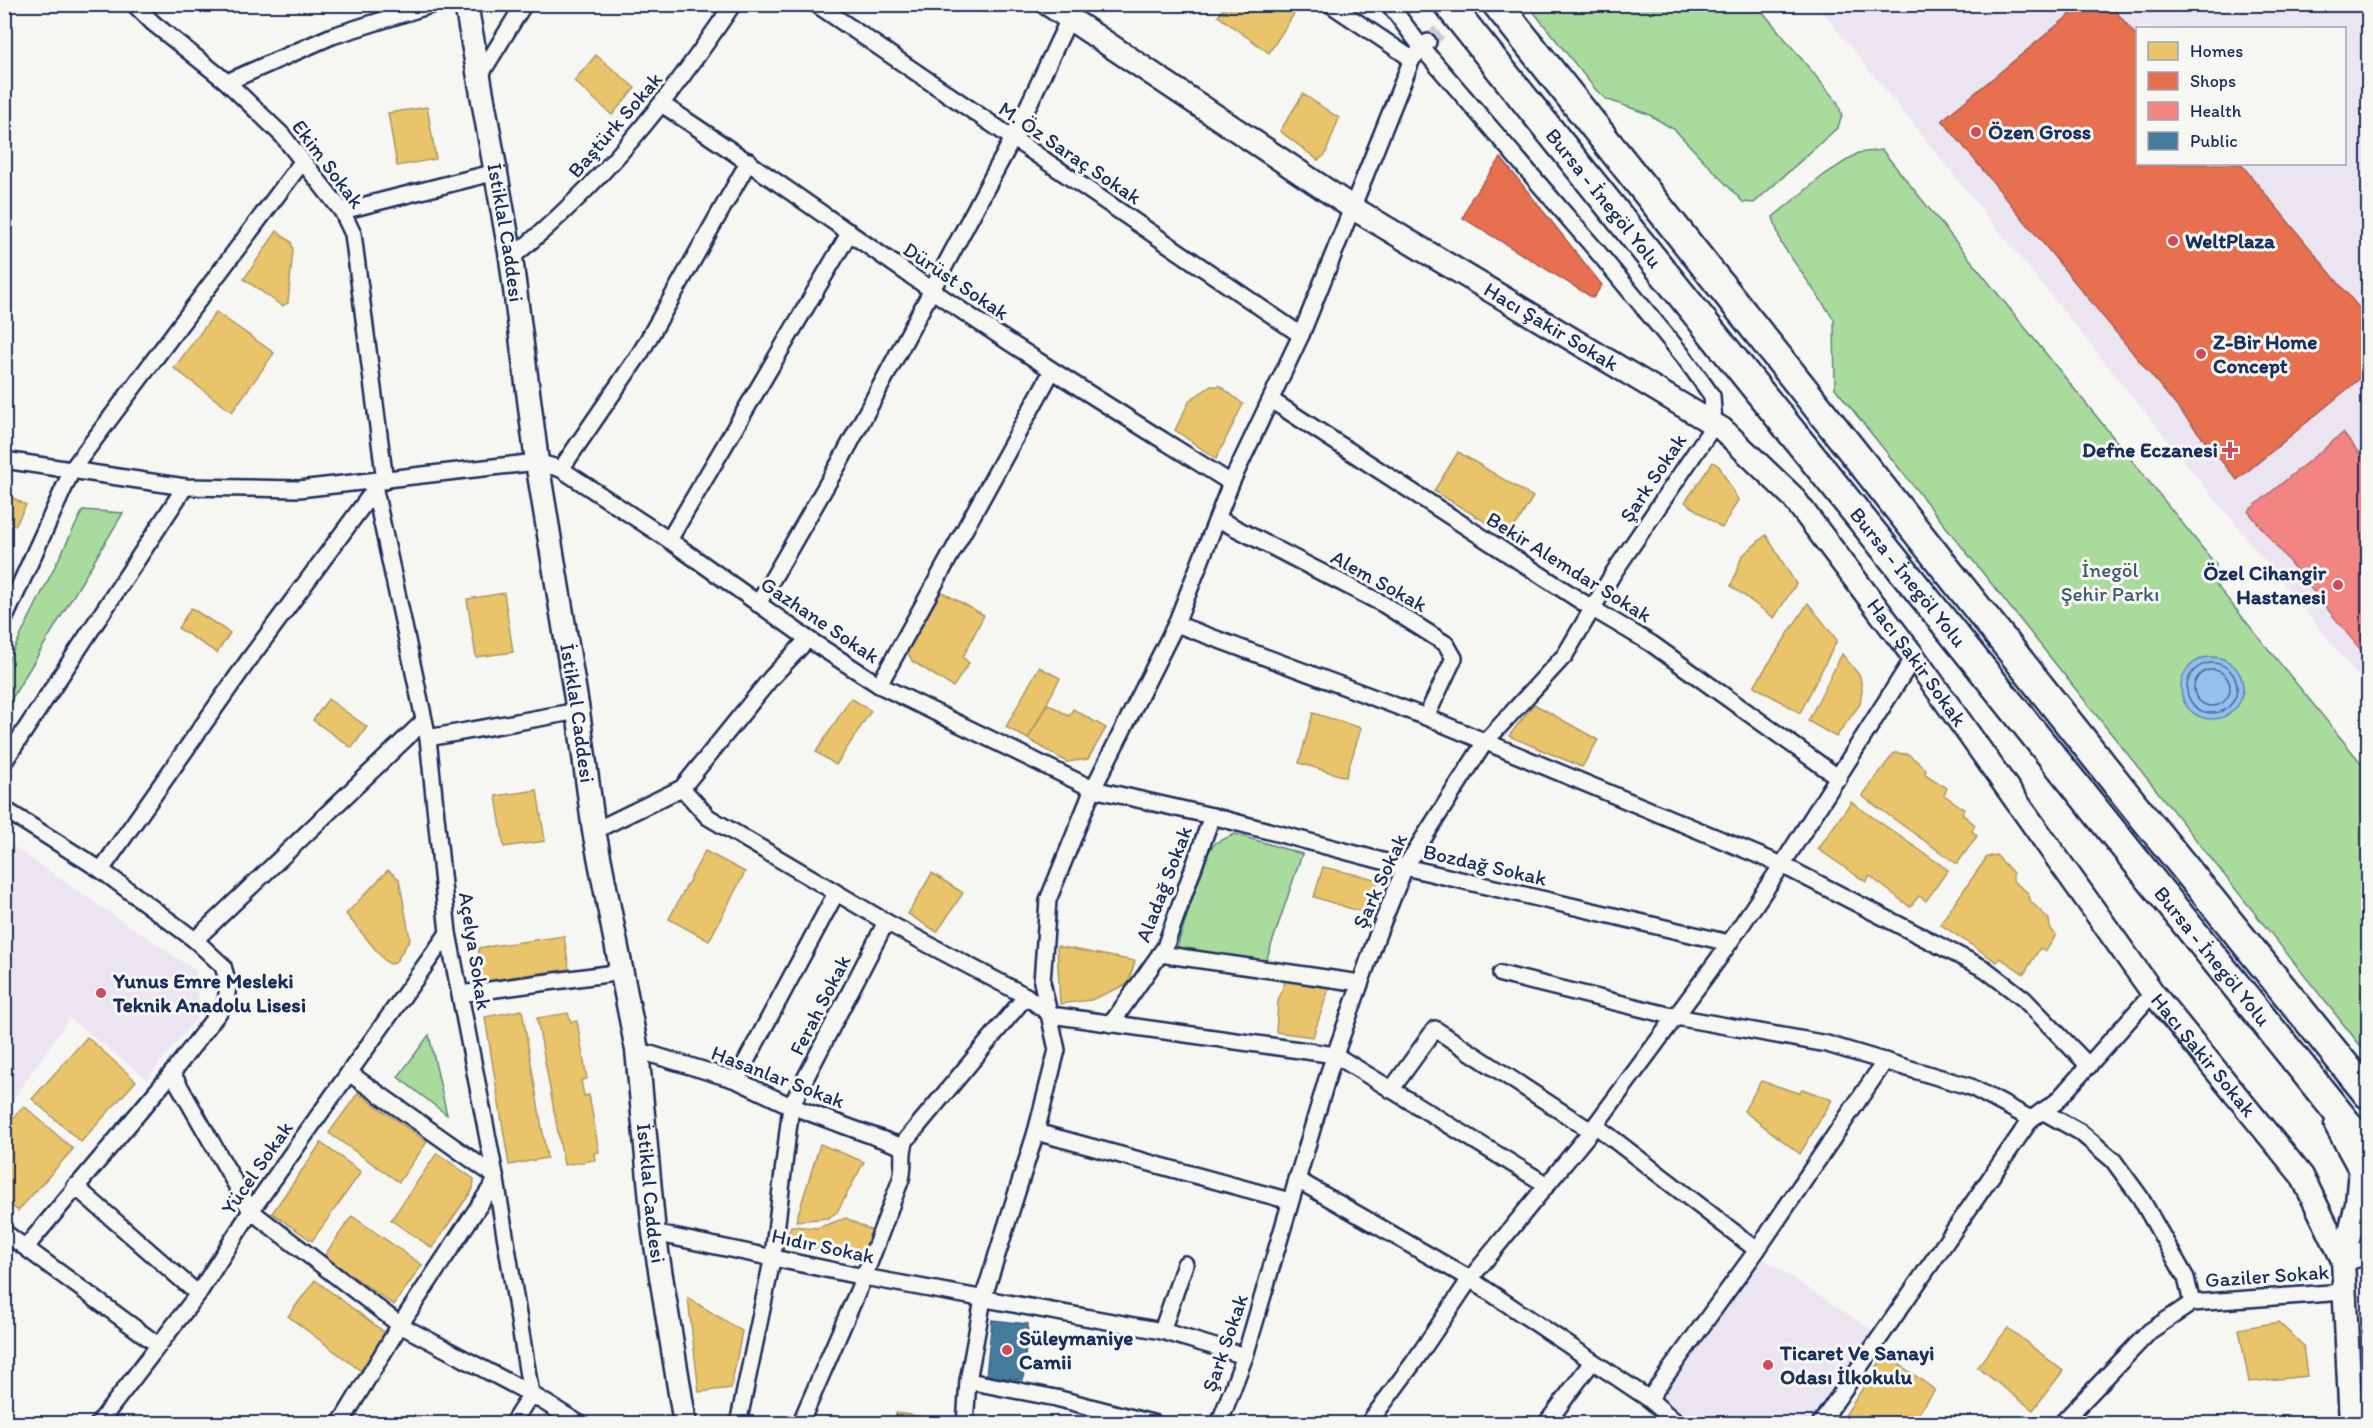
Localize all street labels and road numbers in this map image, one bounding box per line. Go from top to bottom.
street label: Baştürk Sokak [562,67,667,182]
street label: M. Öz Saraç Sokak [994,96,1147,210]
street label: Ekim Sokak [287,114,370,213]
street label: Bursa - İnegöl Yolu [1541,123,1668,273]
street label: İstiklal Caddesi [482,161,529,303]
street label: Dürüst Sokak [899,236,1014,325]
street label: Hacı Şakir Sokak [1480,276,1623,376]
street label: Şark Sokak [1614,428,1691,527]
street label: Bursa - İnegöl Yolu [1845,502,1972,652]
street label: Bekir Alemdar Sokak [1482,506,1657,628]
street label: Alem Sokak [1327,544,1432,617]
street label: Gazhane Sokak [756,571,884,669]
street label: Hacı Şakir Sokak [1862,593,1972,731]
street label: İstiklal Caddesi [555,642,600,784]
street label: Aladağ Sokak [1130,822,1197,945]
street label: Şark Sokak [1347,829,1412,932]
street label: Bozdağ Sokak [1421,838,1549,891]
street label: Bursa - İnegöl Yolu [2149,881,2276,1031]
street label: Açelya Sokak [454,890,497,1012]
street label: Ferah Sokak [784,950,856,1059]
street label: Hacı Şakir Sokak [2146,988,2262,1122]
street label: Hasanlar Sokak [708,1040,848,1113]
street label: Yücel Sokak [215,1116,298,1219]
street label: İstiklal Caddesi [632,1122,672,1265]
street label: Hıdır Sokak [769,1222,877,1269]
street label: Gaziler Sokak [2204,1259,2330,1292]
street label: Şark Sokak [1196,1291,1253,1395]

